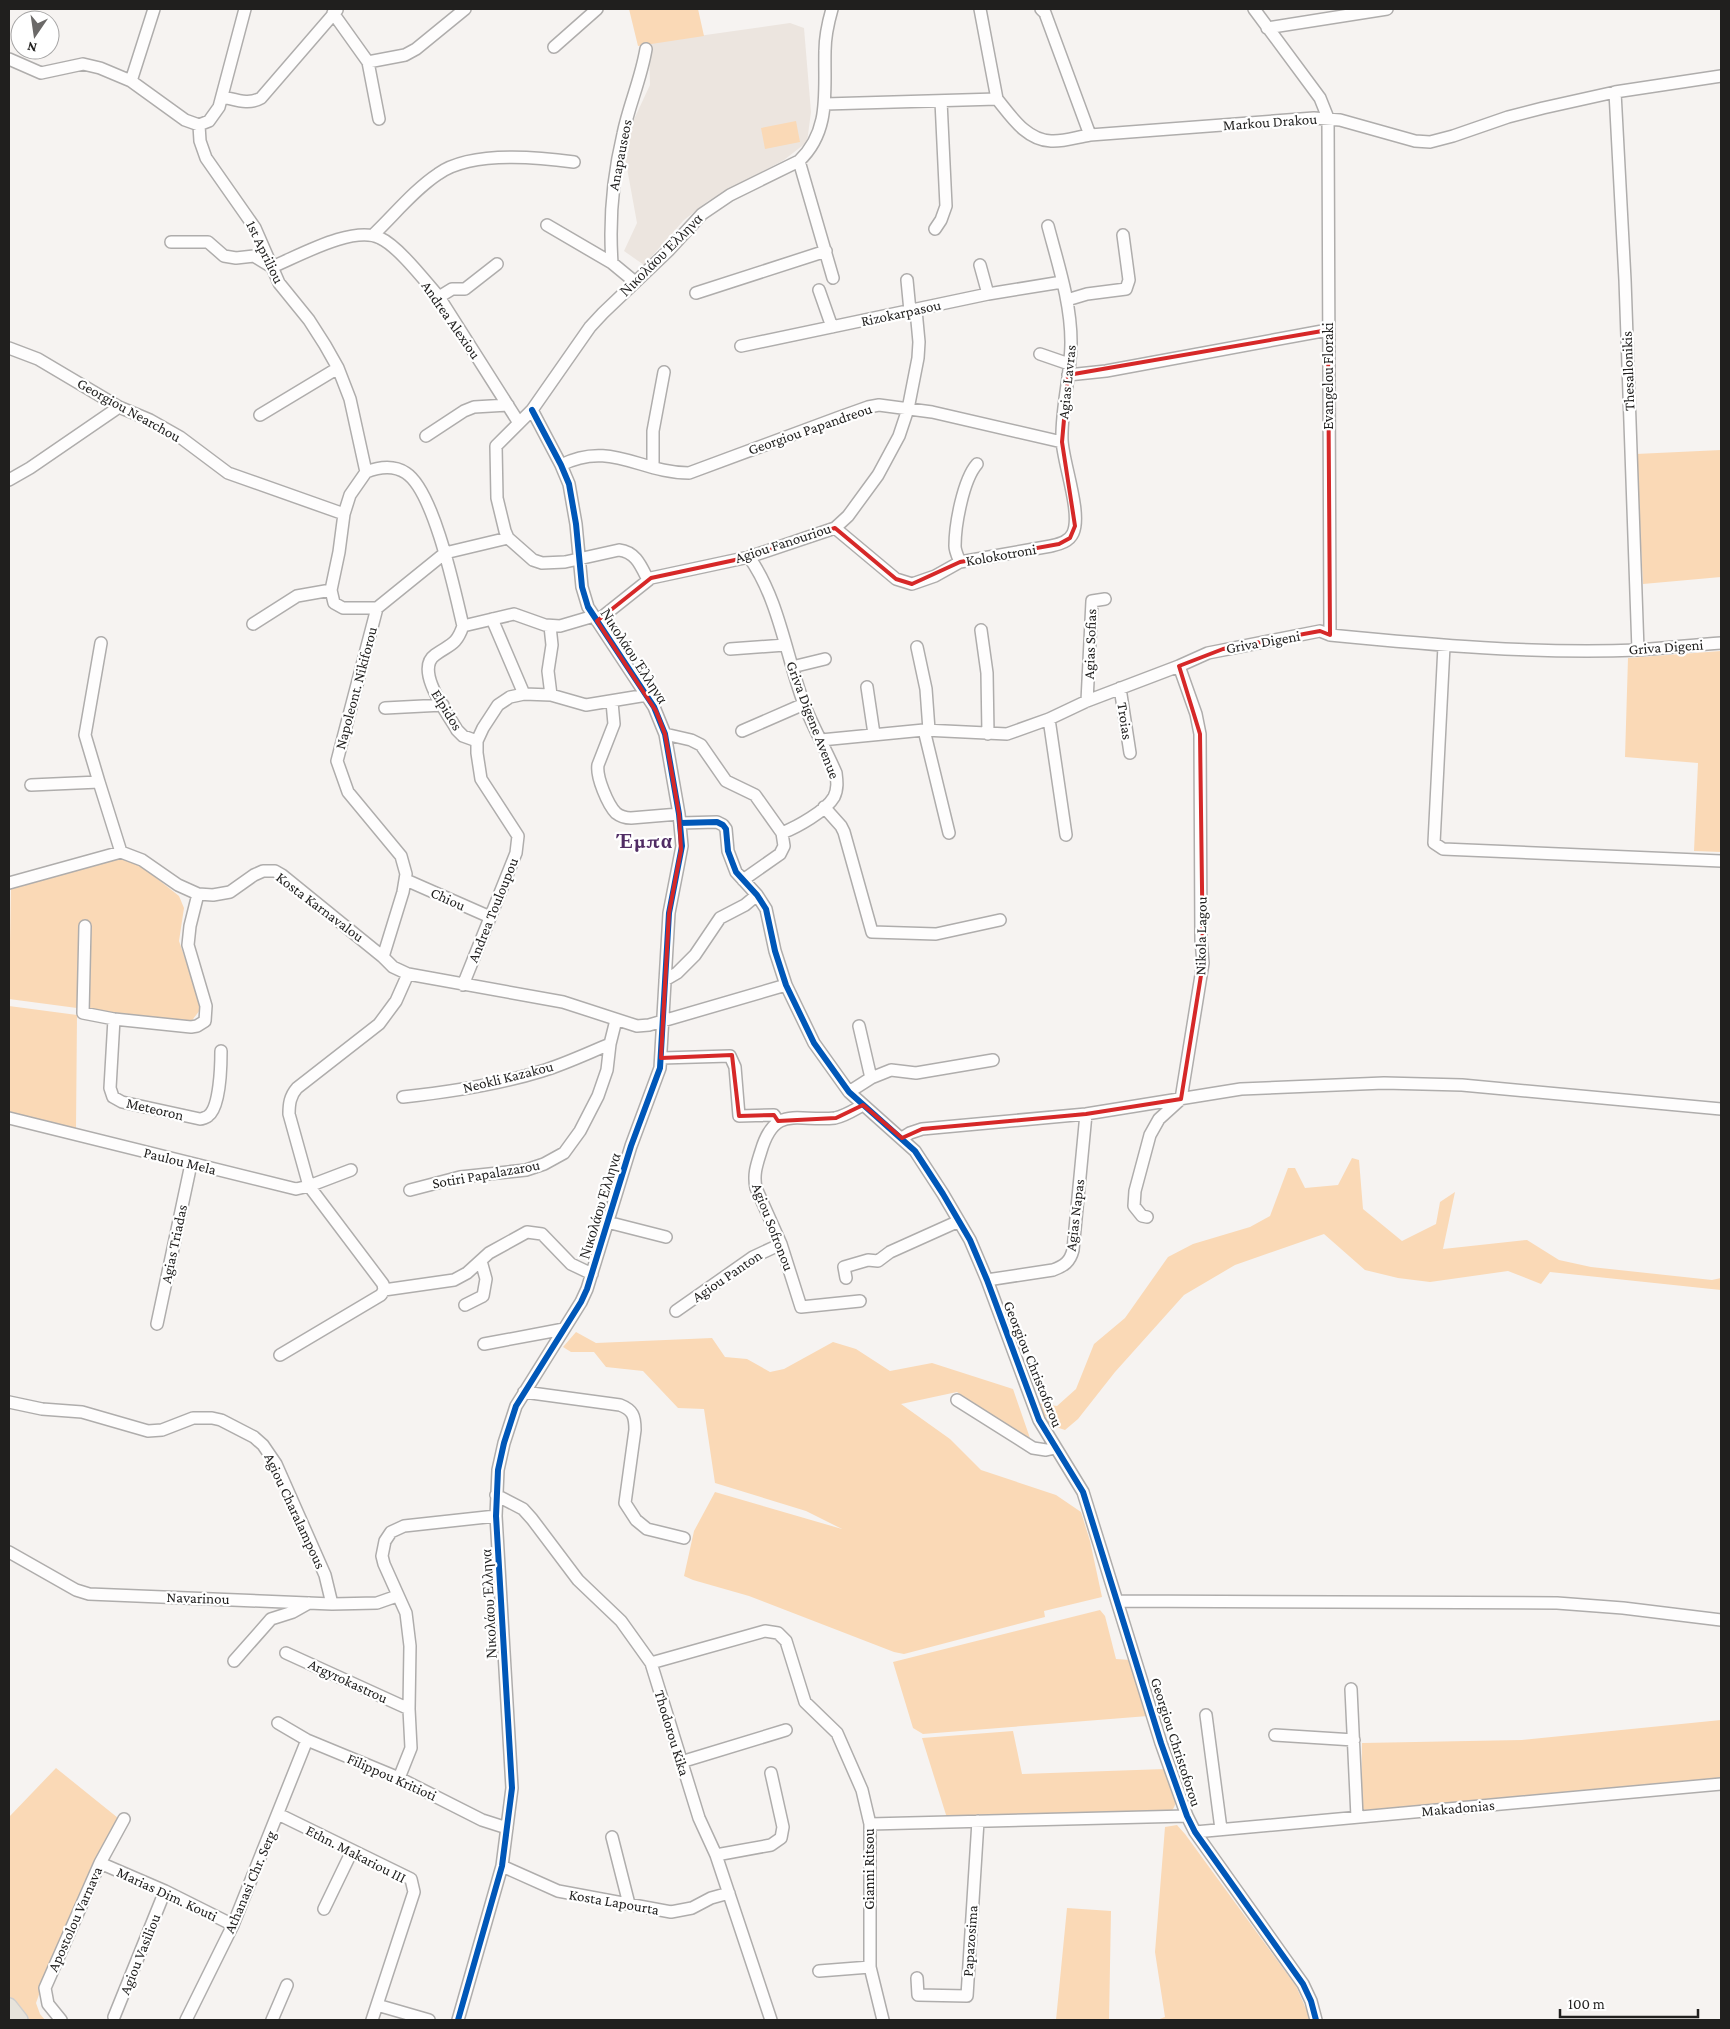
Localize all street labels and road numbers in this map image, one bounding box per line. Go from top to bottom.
street label: Markou Drakou [1222,111,1318,133]
street label: Anapauseos [605,118,636,192]
street label: Νικολάου Έλληνα [617,210,706,299]
street label: 1st Apriliou [242,218,287,286]
street label: Andrea Alexiou [418,278,484,362]
street label: Rizokarpasou [859,297,943,330]
street label: Evangelou Floraki [1320,322,1337,430]
street label: Thesallonikis [1619,331,1637,411]
street label: Agias Lavras [1055,344,1080,420]
street label: Georgiou Nearchou [74,375,184,446]
street label: Georgiou Papandreou [746,400,874,459]
street label: Agiou Fanouriou [733,520,833,567]
street label: Kolokotroni [965,541,1037,569]
street label: Νικολάου Έλληνα [597,606,671,707]
street label: Agias Sofias [1081,608,1100,680]
street label: Napoleont. Nikiforou [332,625,381,751]
street label: Griva Digeni [1225,628,1302,657]
street label: Griva Digeni [1628,636,1704,659]
street label: Griva Digene Avenue [782,659,843,782]
street label: Elpidos [427,687,466,734]
street label: Troias [1114,701,1136,741]
street label: Andrea Touloupou [465,855,522,965]
street label: Kosta Karnavalou [273,869,367,945]
street label: Chiou [428,884,468,914]
street label: Nikola Lagou [1192,896,1211,976]
street label: Neokli Kazakou [461,1058,555,1096]
street label: Meteoron [125,1095,185,1123]
street label: Paulou Mela [142,1144,218,1178]
street label: Νικολάου Έλληνα [576,1151,624,1261]
street label: Sotiri Papalazarou [431,1157,541,1192]
street label: Agias Napas [1063,1178,1088,1252]
street label: Agiou Sofronou [748,1181,797,1274]
street label: Agias Triadas [158,1203,191,1285]
street label: Agiou Panton [689,1247,765,1306]
street label: Georgiou Christoforou [999,1299,1066,1430]
street label: Agiou Charalampous [260,1451,329,1572]
street label: Νικολάου Έλληνα [478,1549,500,1659]
street label: Navarinou [166,1589,230,1607]
street label: Argyrokastrou [305,1656,390,1707]
street label: Georgiou Christoforou [1147,1676,1204,1809]
street label: Thodorou Kika [651,1688,693,1778]
street label: Filippou Kritioti [344,1750,439,1805]
street label: Makadonias [1421,1797,1495,1819]
street label: Ethn. Makariou III [303,1822,409,1886]
street label: Athanasi Chr. Serg [221,1828,280,1936]
street label: Gianni Ritsou [861,1828,877,1910]
street label: Apostolou Varnava [45,1864,106,1974]
street label: Marias Dim. Kouti [114,1864,220,1924]
street label: Kosta Lapourta [567,1886,660,1919]
street label: Papazosima [960,1905,981,1977]
street label: Agiou Vasiliou [117,1911,164,1997]

